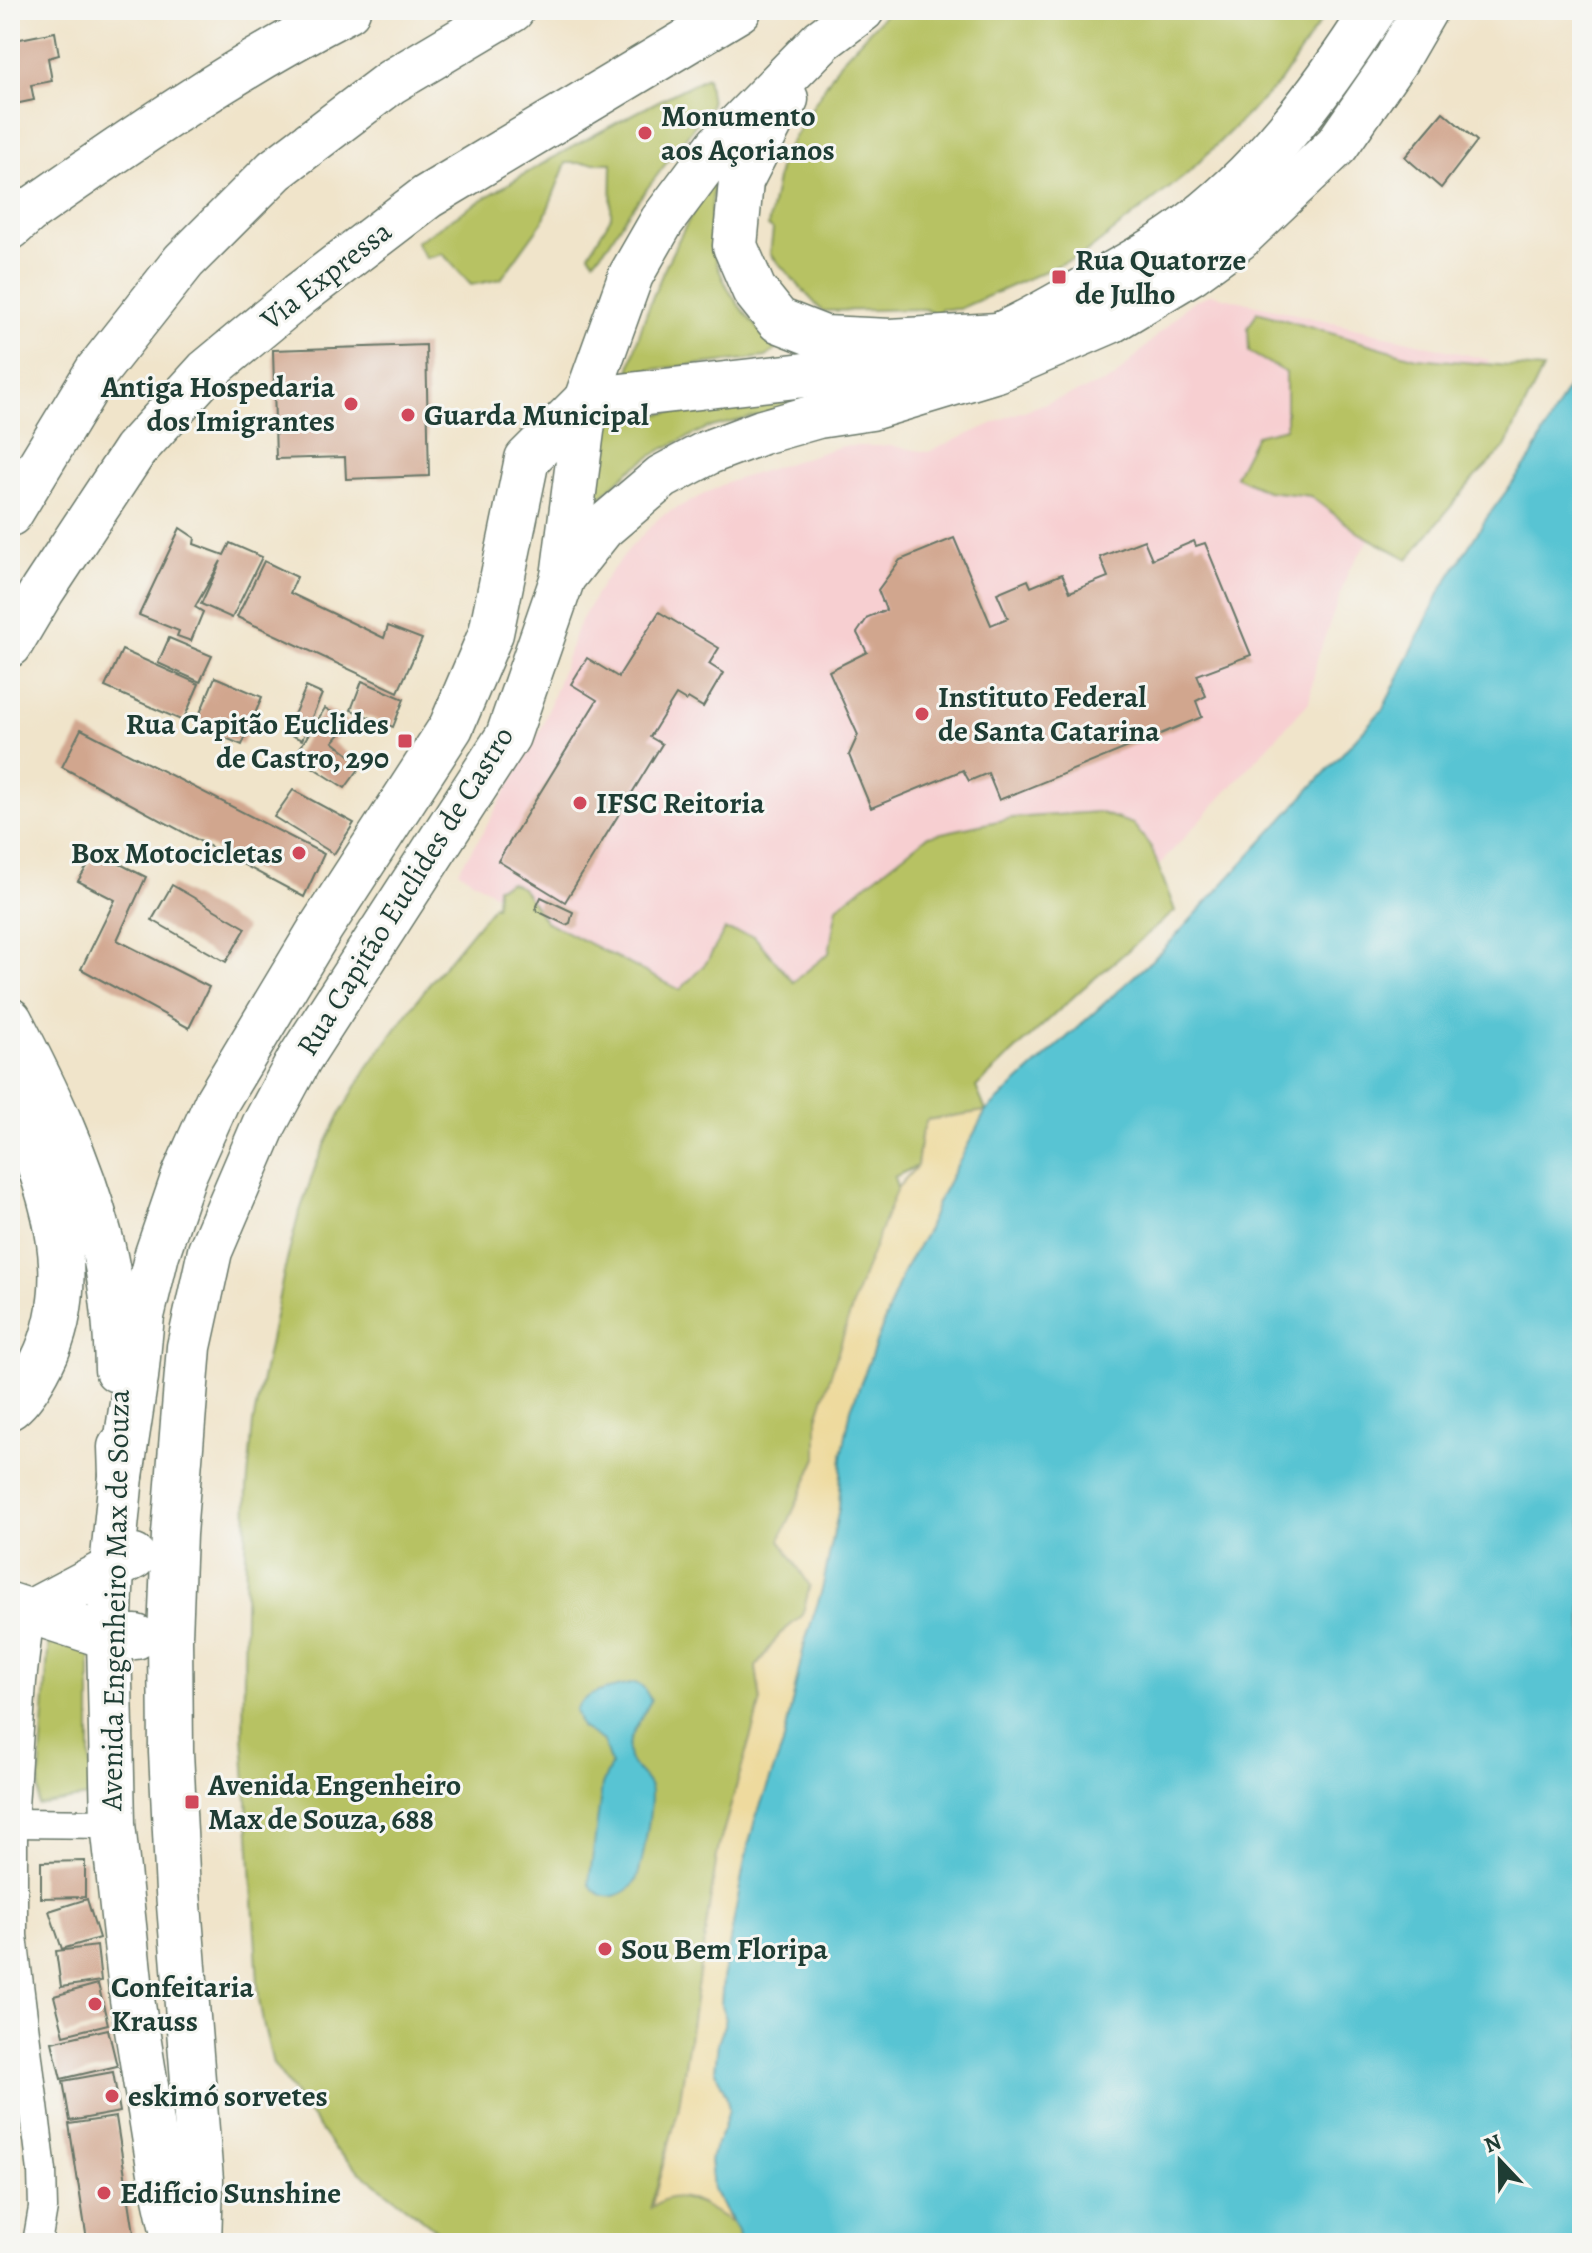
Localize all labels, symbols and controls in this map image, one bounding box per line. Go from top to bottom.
place label: Monumento aos Açorianos [661,96,835,170]
marker: Monumento aos Açorianos [636,124,654,142]
street label: Via Expressa [251,211,400,339]
place label: Rua Quatorze de Julho [1075,240,1246,314]
marker: Rua Quatorze de Julho [1050,268,1068,286]
place label: Antiga Hospedaria dos Imigrantes [100,367,336,441]
marker: Antiga Hospedaria dos Imigrantes [342,395,360,413]
place label: Guarda Municipal [424,395,649,435]
marker: Guarda Municipal [399,406,417,424]
place label: Instituto Federal de Santa Catarina [938,677,1160,751]
place label: Rua Capitão Euclides de Castro, 290 [126,704,389,778]
marker: Instituto Federal de Santa Catarina [913,705,931,723]
street label: Rua Capitão Euclides de Castro [287,719,523,1063]
marker: Rua Capitão Euclides de Castro, 290 [396,732,414,750]
place label: IFSC Reitoria [596,783,765,823]
marker: IFSC Reitoria [571,794,589,812]
place label: Box Motocicletas [71,833,283,873]
marker: Box Motocicletas [290,844,308,862]
street label: Avenida Engenheiro Max de Souza [91,1389,139,1812]
place label: Avenida Engenheiro Max de Souza, 688 [207,1765,461,1839]
marker: Avenida Engenheiro Max de Souza, 688 [183,1793,201,1811]
place label: Sou Bem Floripa [621,1929,828,1969]
marker: Sou Bem Floripa [596,1940,614,1958]
place label: Confeitaria Krauss [111,1967,254,2041]
marker: Confeitaria Krauss [86,1995,104,2013]
place label: eskimó sorvetes [128,2076,328,2116]
marker: eskimó sorvetes [103,2087,121,2105]
north arrow [1460,2121,1540,2201]
text: N [1480,2126,1506,2160]
place label: Edifício Sunshine [120,2173,341,2213]
marker: Edifício Sunshine [95,2184,113,2202]

